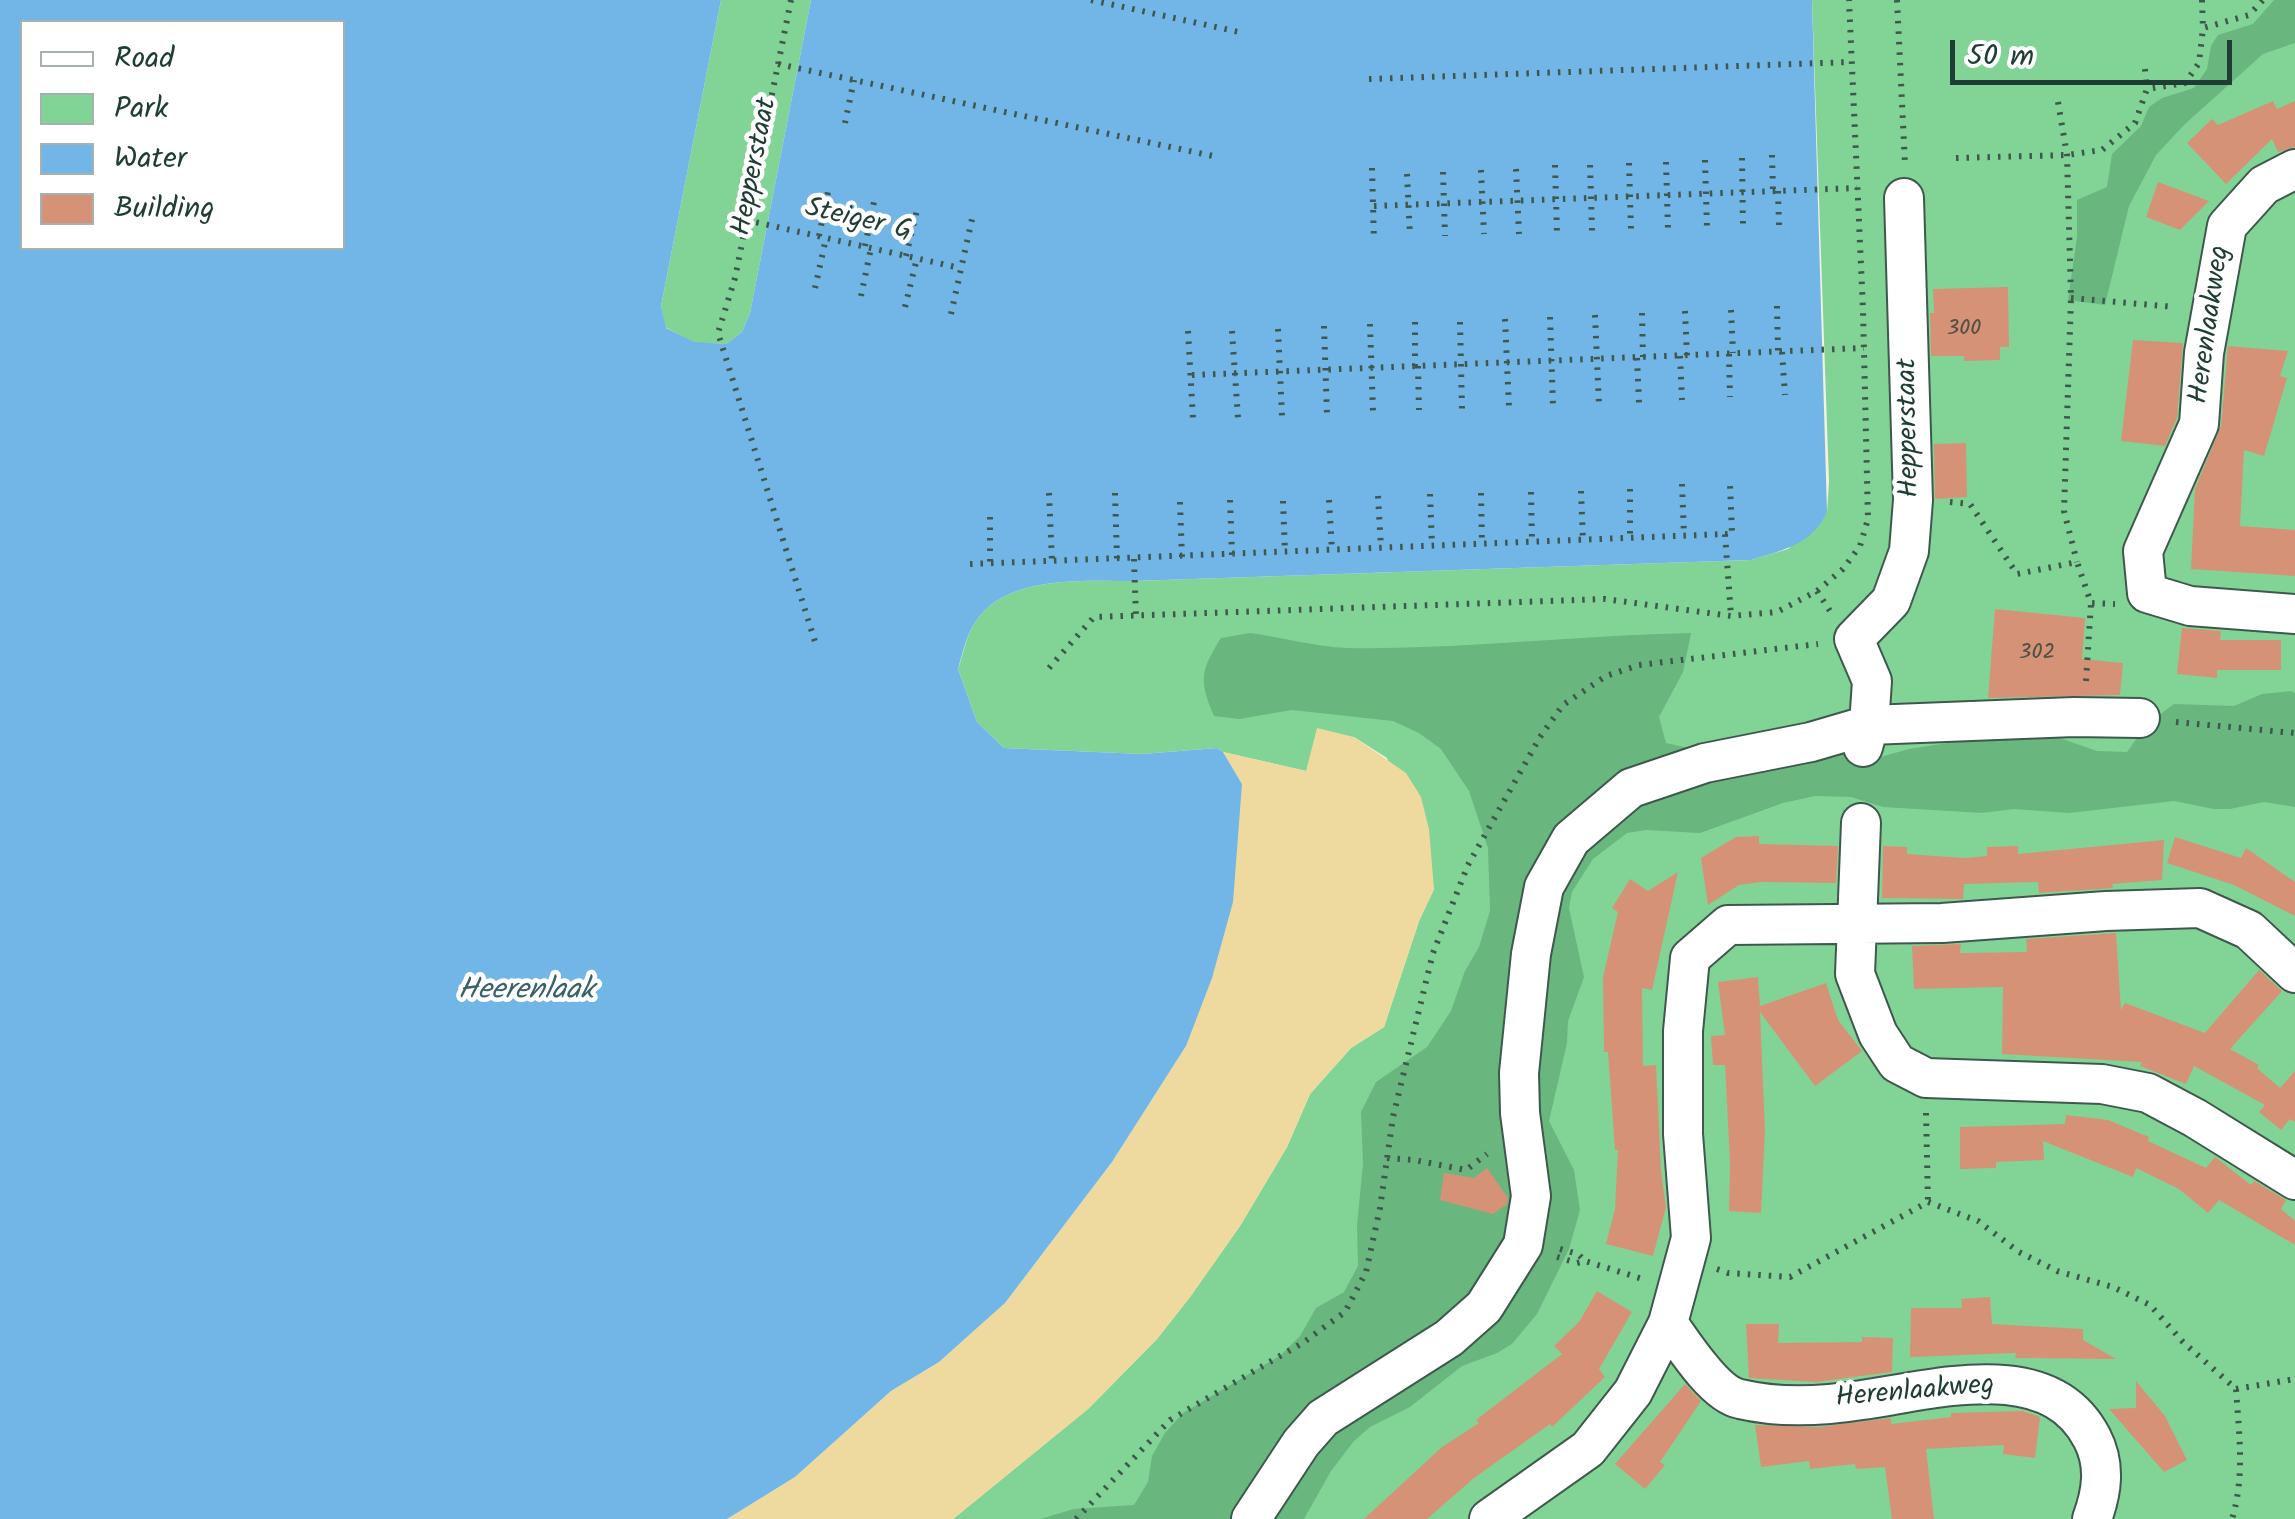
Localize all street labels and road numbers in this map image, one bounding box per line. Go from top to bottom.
street label: Hepperstaat [727,95,787,239]
street label: Steiger G [801,193,915,251]
street label: Herenlaakweg [2184,244,2240,406]
street label: Hepperstaat [1893,358,1929,498]
street label: Herenlaakweg [1834,1370,1996,1418]

